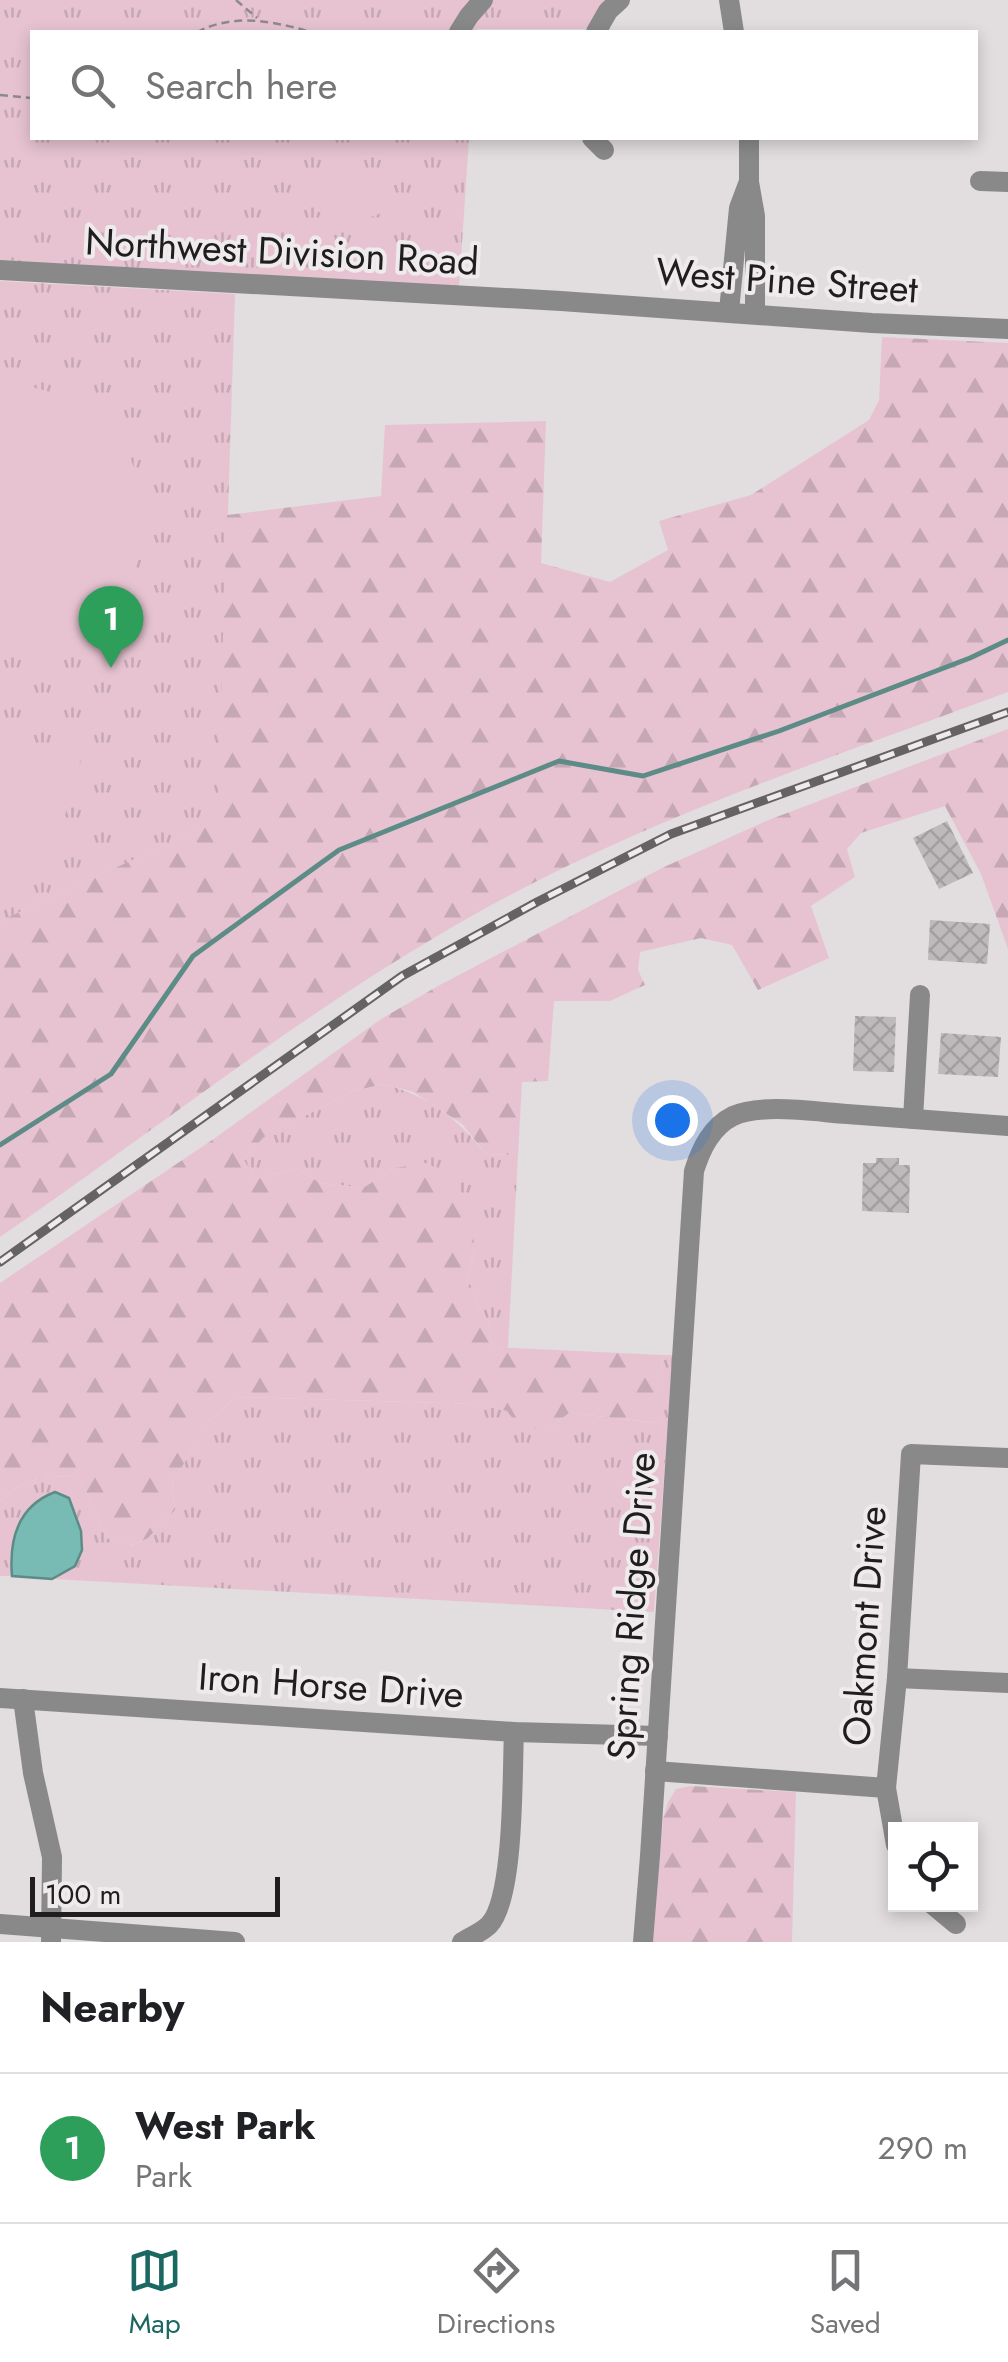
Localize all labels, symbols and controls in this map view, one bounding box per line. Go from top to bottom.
search box [30,30,978,140]
icon: search [65,58,120,113]
text: Search here [145,58,337,113]
street label: Northwest Division Road [84,213,480,289]
street label: West Pine Street [654,243,920,317]
pin: 1 [78,586,144,668]
your location [647,1095,698,1146]
street label: Spring Ridge Drive [593,1450,669,1762]
street label: Oakmont Drive [828,1504,900,1748]
street label: Iron Horse Drive [197,1648,465,1722]
map controls [888,1822,978,1912]
button: locate [888,1822,978,1912]
scale bar [30,1872,280,1916]
text: 100 m [45,1874,121,1915]
text: Nearby [40,1977,184,2038]
text: West Park [135,2098,316,2153]
text: 1 [64,2125,81,2171]
text: 290 m [878,2125,968,2171]
text: Park [135,2153,192,2199]
tab: Map [127,2243,182,2344]
tab: Directions [437,2243,555,2344]
tab: Saved [810,2243,881,2344]

